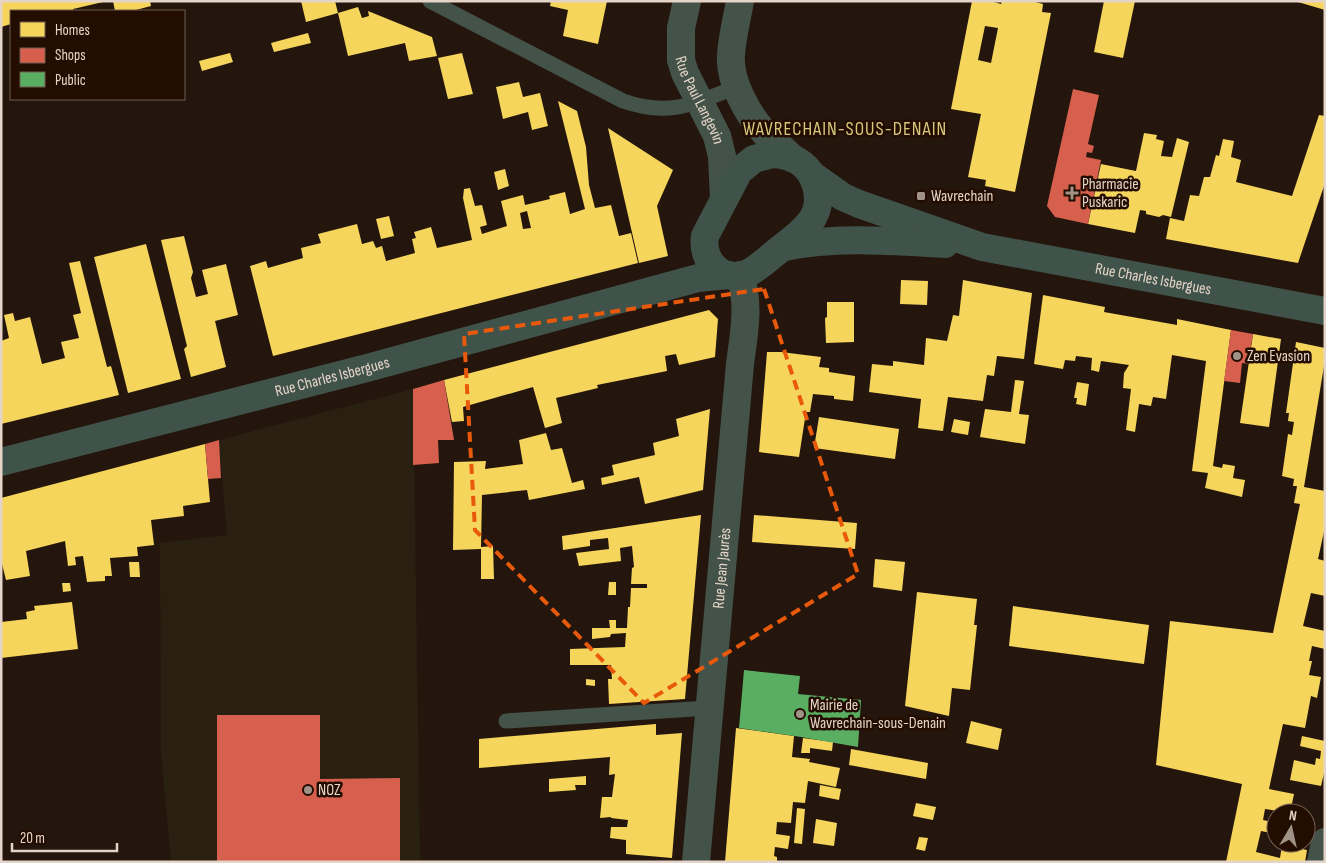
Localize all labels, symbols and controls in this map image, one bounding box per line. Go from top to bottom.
legend [10,10,185,100]
text: Homes [55,21,90,40]
text: Shops [55,46,86,65]
street label: Rue Paul Langevin [671,54,728,146]
text: Public [55,71,86,90]
district label: WAVRECHAIN-SOUS-DENAIN [743,118,947,141]
place label: Pharmacie Puskaric [1082,175,1139,212]
place label: Wavrechain [931,187,993,206]
marker: Pharmacie Puskaric [1066,187,1078,199]
marker: Wavrechain [915,190,927,202]
street label: Rue Charles Isbergues [1094,259,1213,299]
place label: Zen Evasion [1247,347,1310,366]
marker: Zen Evasion [1231,350,1243,362]
street label: Rue Charles Isbergues [273,353,392,401]
street label: Rue Jean Jaurès [709,527,735,609]
place label: Mairie de Wavrechain-sous-Denain [810,696,946,733]
marker: Mairie de Wavrechain-sous-Denain [794,708,806,720]
place label: NOZ [318,781,341,800]
marker: NOZ [302,784,314,796]
north arrow [1266,803,1316,853]
text: N [1288,807,1298,825]
scale bar [12,820,118,852]
text: 20 m [20,829,45,848]

